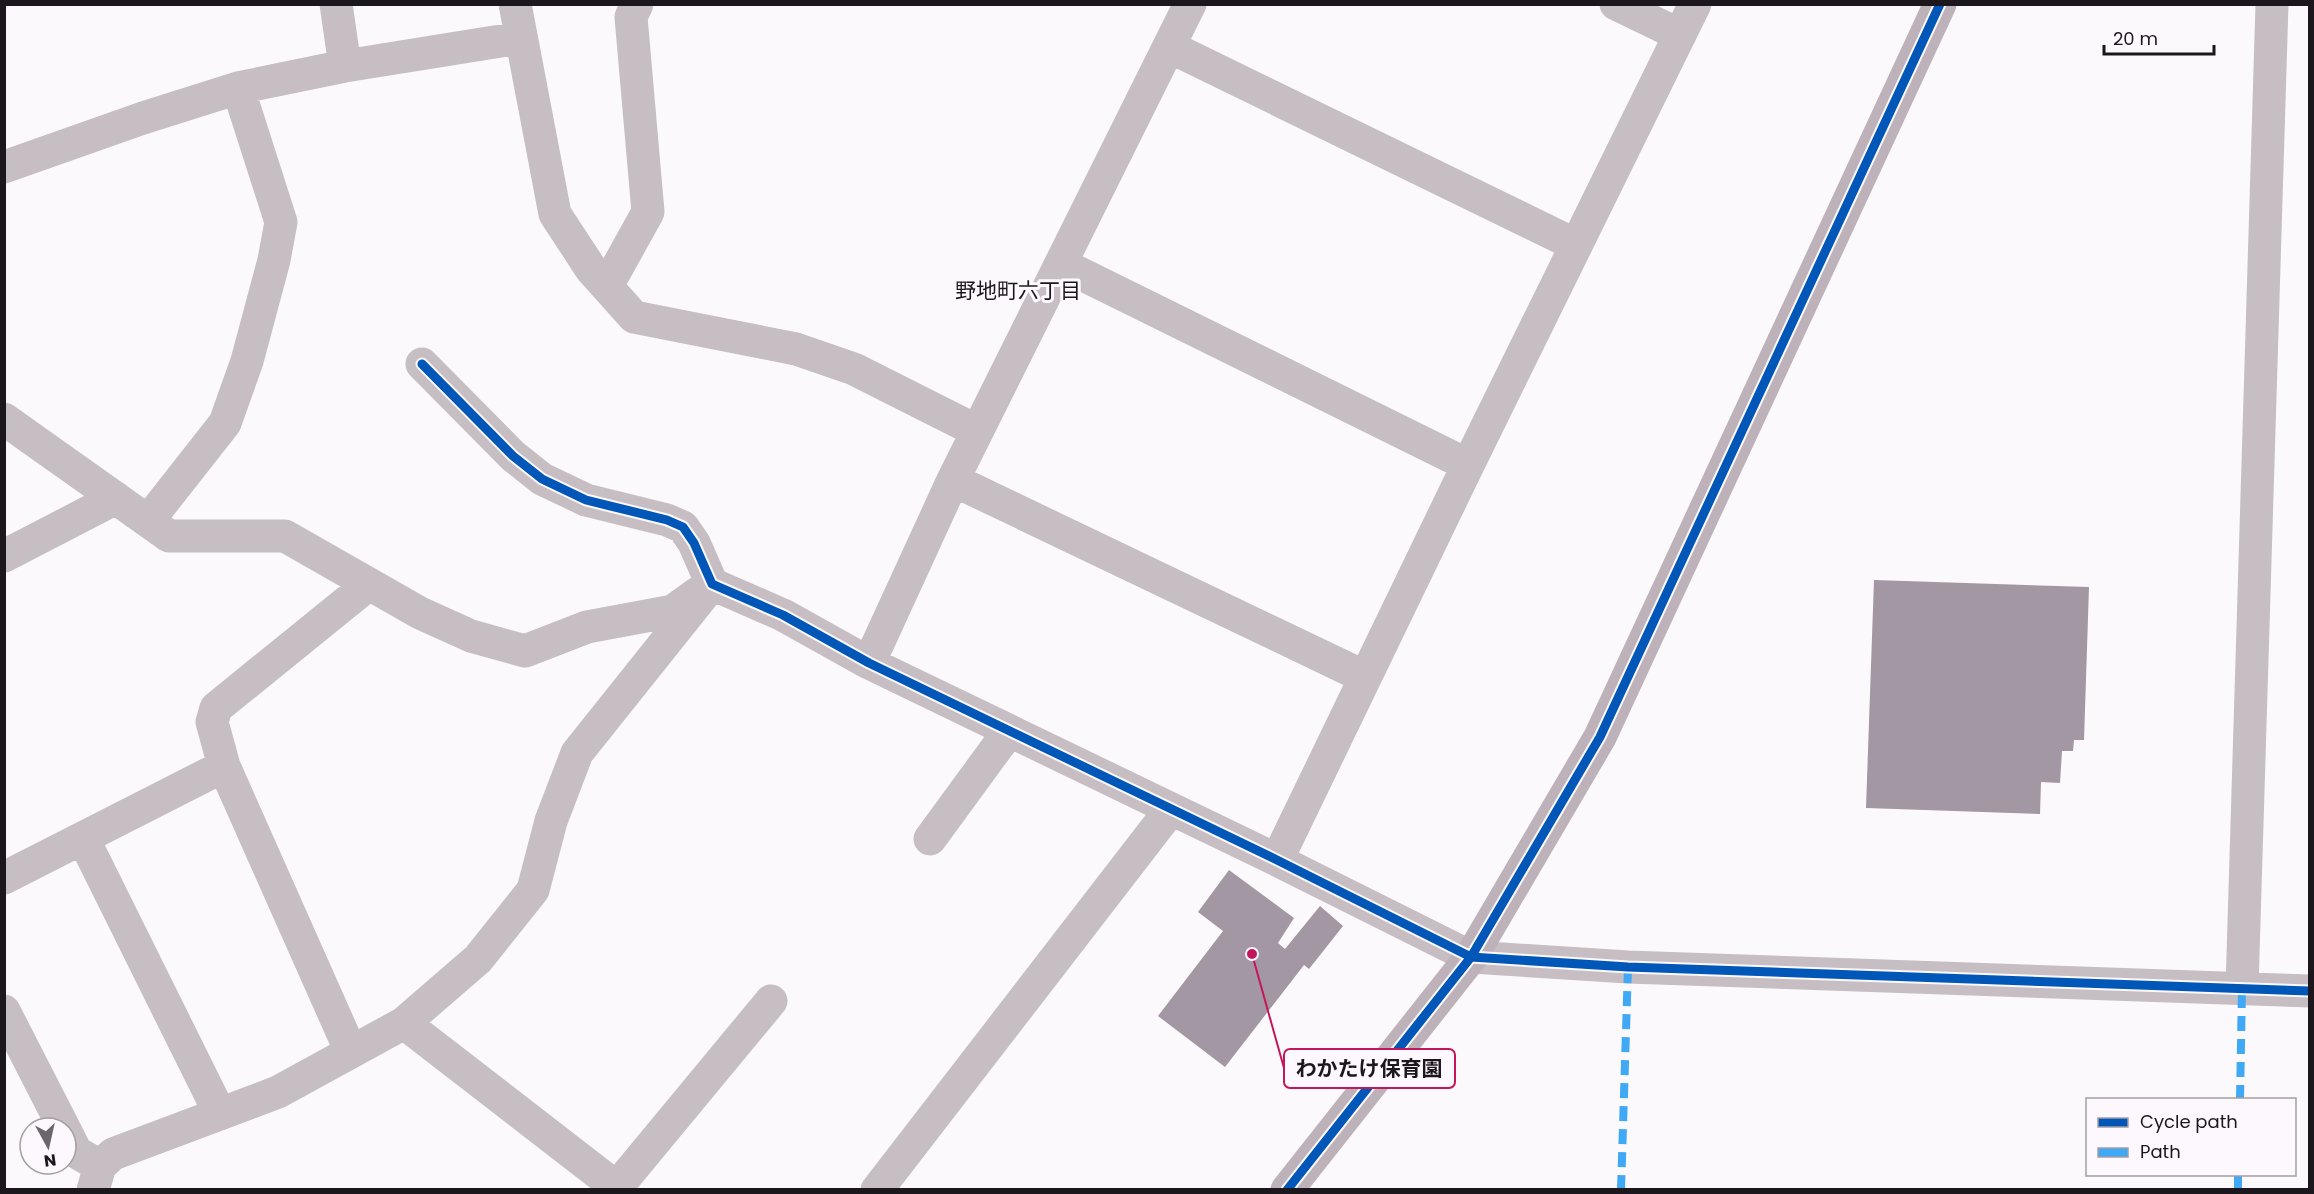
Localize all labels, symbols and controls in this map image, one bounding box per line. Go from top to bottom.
scale bar [2104,18,2214,56]
text: 20 m [2113,26,2158,51]
district label: 野地町六丁目 [955,276,1081,305]
callout: わかたけ保育園 [1284,1049,1455,1088]
text: わかたけ保育園 [1296,1054,1443,1083]
legend [2086,1098,2296,1176]
text: Cycle path [2140,1109,2238,1134]
north arrow [18,1116,78,1176]
text: Path [2140,1139,2181,1164]
text: N [42,1148,58,1173]

